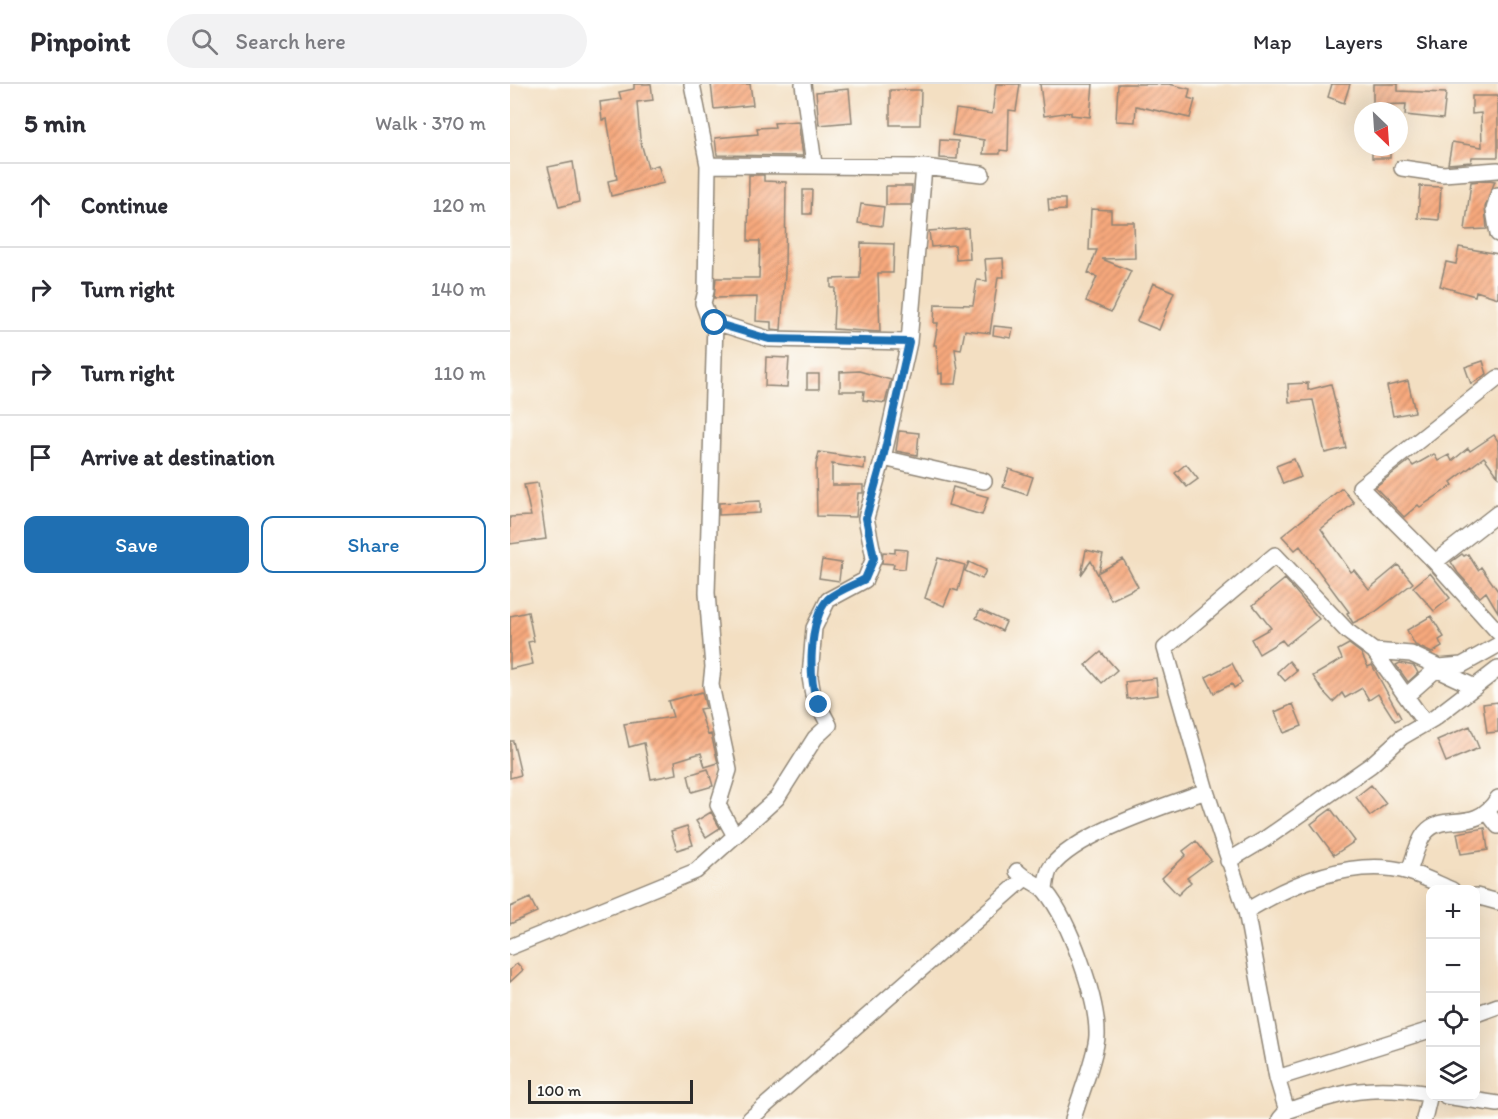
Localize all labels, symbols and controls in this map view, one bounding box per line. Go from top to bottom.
search box [167,14,587,68]
text: Pinpoint [30,24,131,58]
icon: search [188,25,221,58]
text: Search here [236,28,346,55]
text: Map [1253,29,1292,54]
text: Layers [1325,29,1383,54]
text: Share [1416,29,1468,54]
north arrow [1354,102,1408,156]
text: 5 min [24,107,86,139]
text: Walk · 370 m [375,111,486,135]
icon: ahead [24,189,57,222]
text: Continue [81,192,168,219]
text: 120 m [433,193,486,217]
icon: right [24,273,57,306]
text: Turn right [81,276,175,303]
text: 140 m [431,277,486,301]
route start [701,309,727,335]
icon: right [24,357,57,390]
text: Turn right [81,360,175,387]
text: 110 m [434,361,486,385]
icon: arrive [24,441,57,474]
text: Arrive at destination [81,444,275,471]
button: Save [24,516,249,573]
button: Share [261,516,486,573]
route end [805,691,831,717]
map controls [1426,885,1480,1101]
button: + [1426,885,1480,939]
button: − [1426,939,1480,993]
button: locate [1426,993,1480,1047]
button: layers [1426,1047,1480,1101]
scale bar [528,1077,693,1104]
text: 100 m [537,1081,581,1100]

